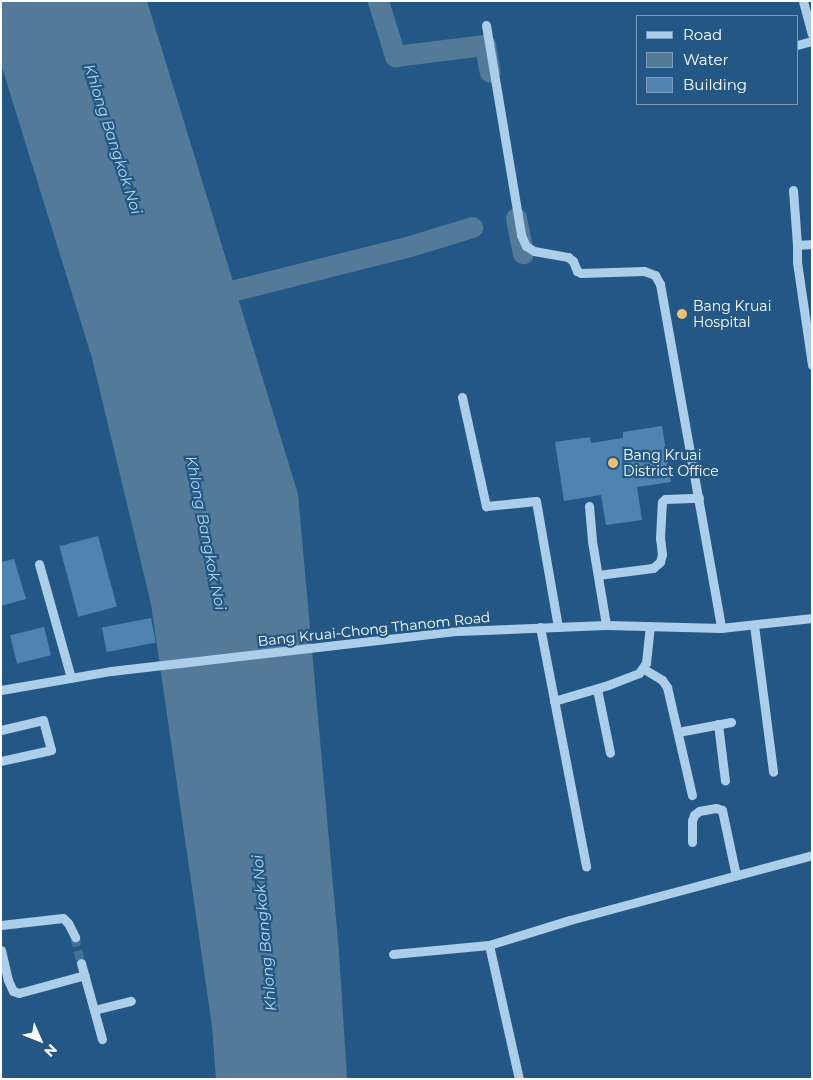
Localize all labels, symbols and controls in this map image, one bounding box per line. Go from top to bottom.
legend [636,15,798,105]
text: Road [683,25,722,44]
text: Water [683,50,729,69]
water label: Khlong Bangkok Noi [80,62,146,216]
text: Building [683,75,747,94]
place label: Bang Kruai Hospital [693,298,771,331]
marker: Bang Kruai Hospital [675,307,689,321]
place label: Bang Kruai District Office [623,447,719,480]
water label: Khlong Bangkok Noi [182,454,230,612]
marker: Bang Kruai District Office [607,457,619,469]
street label: Bang Kruai-Chong Thanom Road [257,608,491,650]
water label: Khlong Bangkok Noi [248,854,280,1012]
north arrow [15,1015,65,1065]
text: N [40,1040,61,1061]

